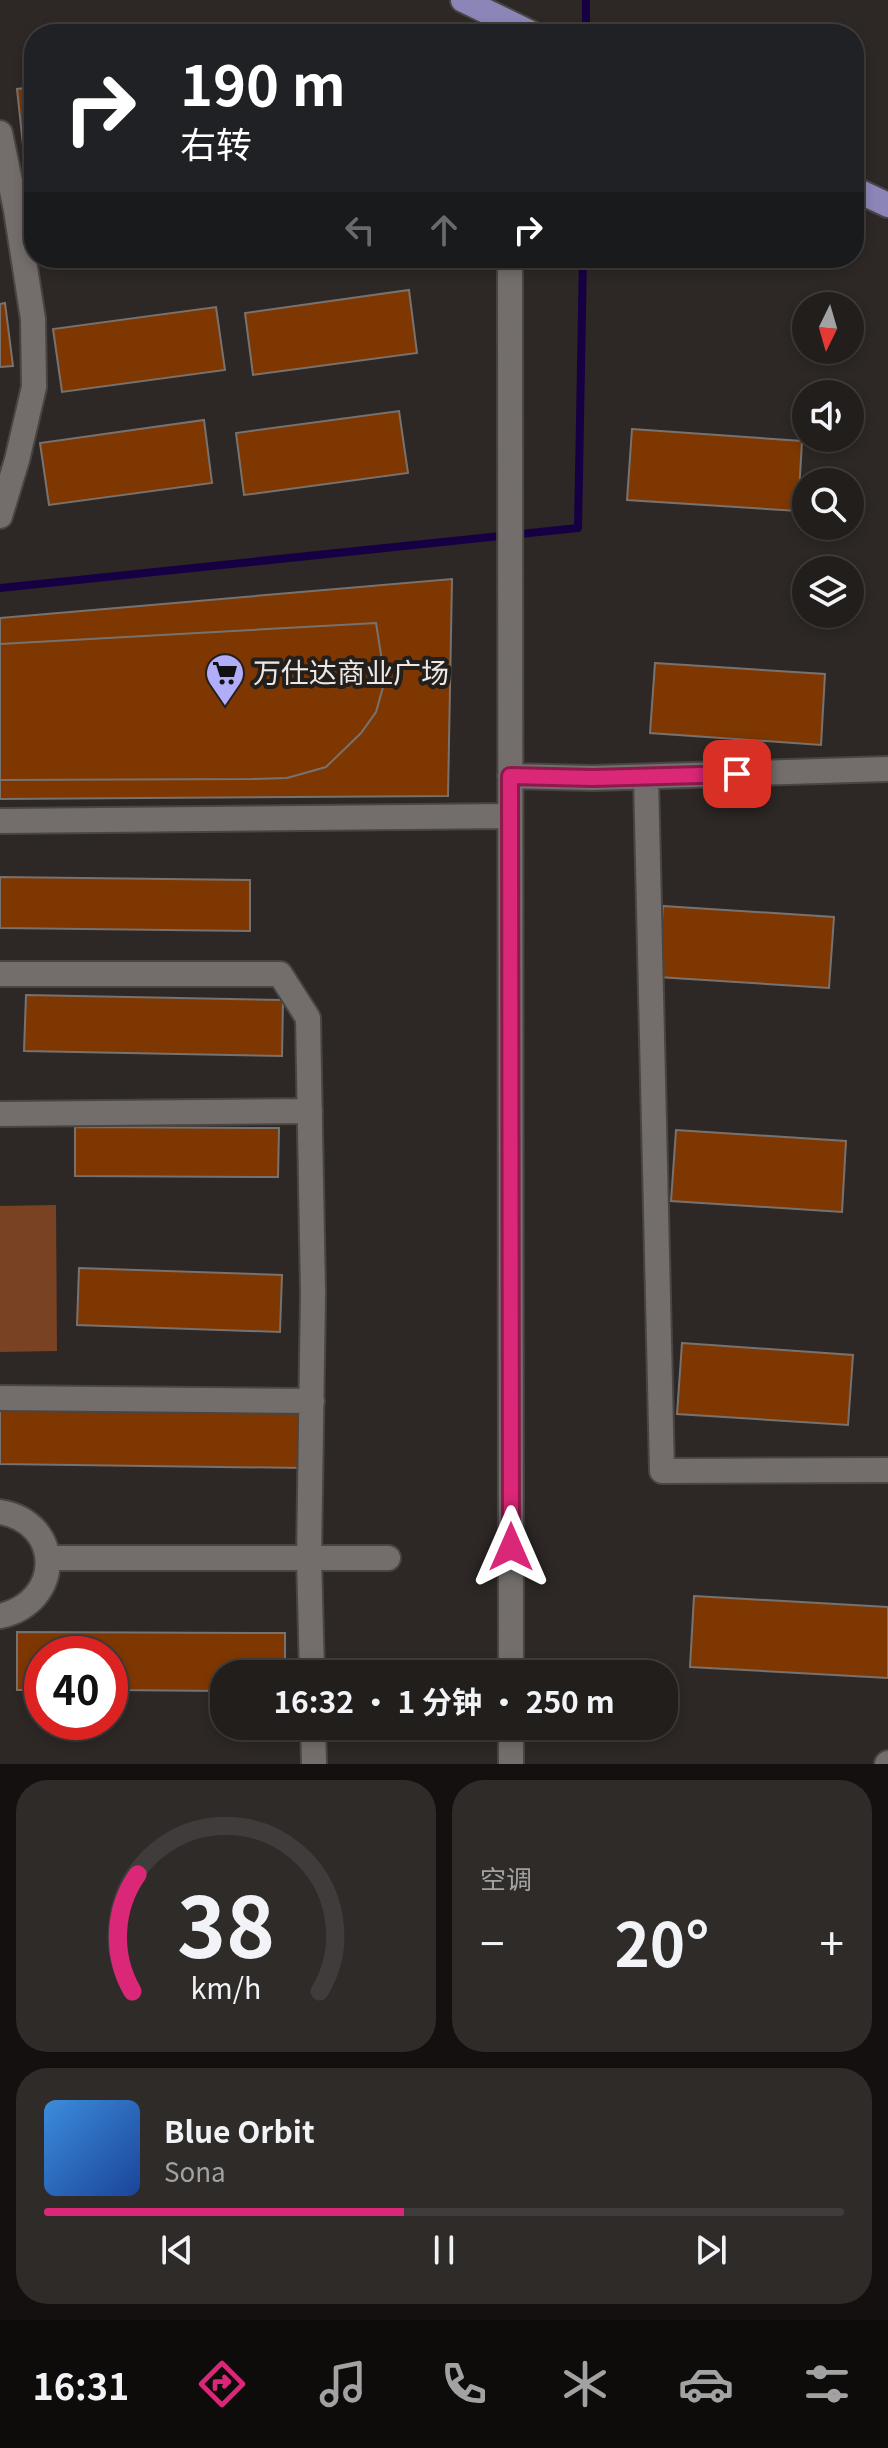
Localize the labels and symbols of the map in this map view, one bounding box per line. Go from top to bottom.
north arrow [792,292,864,364]
place label: 万仕达商业广场 [253,651,449,691]
supermarket icon: 万仕达商业广场 [204,652,246,707]
pin [703,740,771,808]
position arrow [469,1505,553,1589]
speed limit sign: 40 [24,1636,128,1740]

